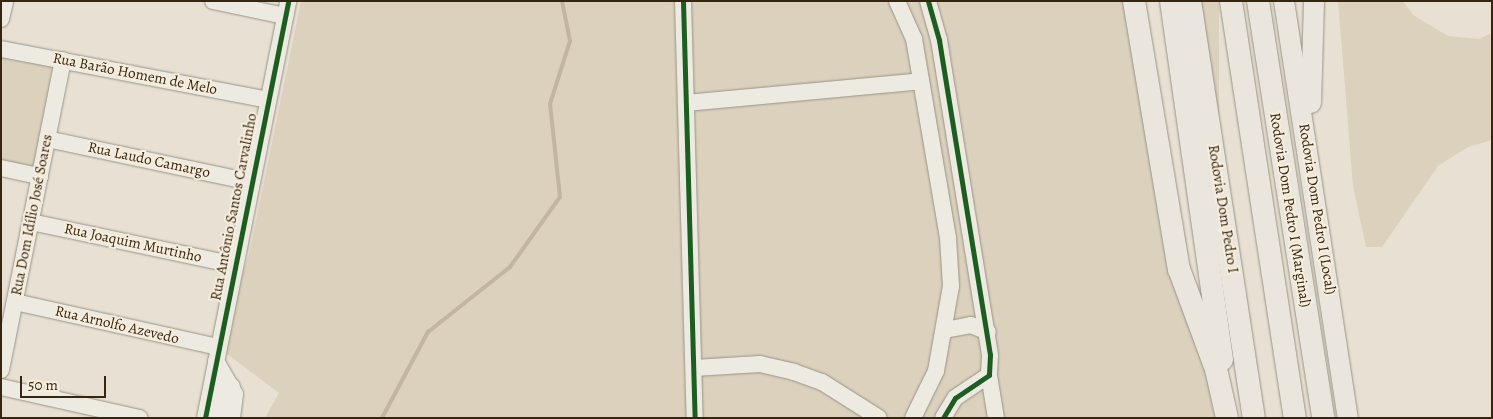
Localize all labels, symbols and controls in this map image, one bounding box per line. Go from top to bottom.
street label: Rua Barão Homem de Melo [51,49,219,99]
street label: Rodovia Dom Pedro I (Marginal) [1266,111,1314,309]
street label: Rua Antônio Santos Carvalinho [207,112,261,302]
street label: Rodovia Dom Pedro I (Local) [1295,122,1339,296]
street label: Rua Dom Idílio José Soares [8,133,56,297]
street label: Rua Laudo Camargo [86,138,212,182]
street label: Rodovia Dom Pedro I [1204,144,1242,274]
street label: Rua Joaquim Murtinho [63,220,203,266]
street label: Rua Arnolfo Azevedo [53,302,181,348]
scale bar [22,366,109,398]
text: 50 m [28,375,58,395]

